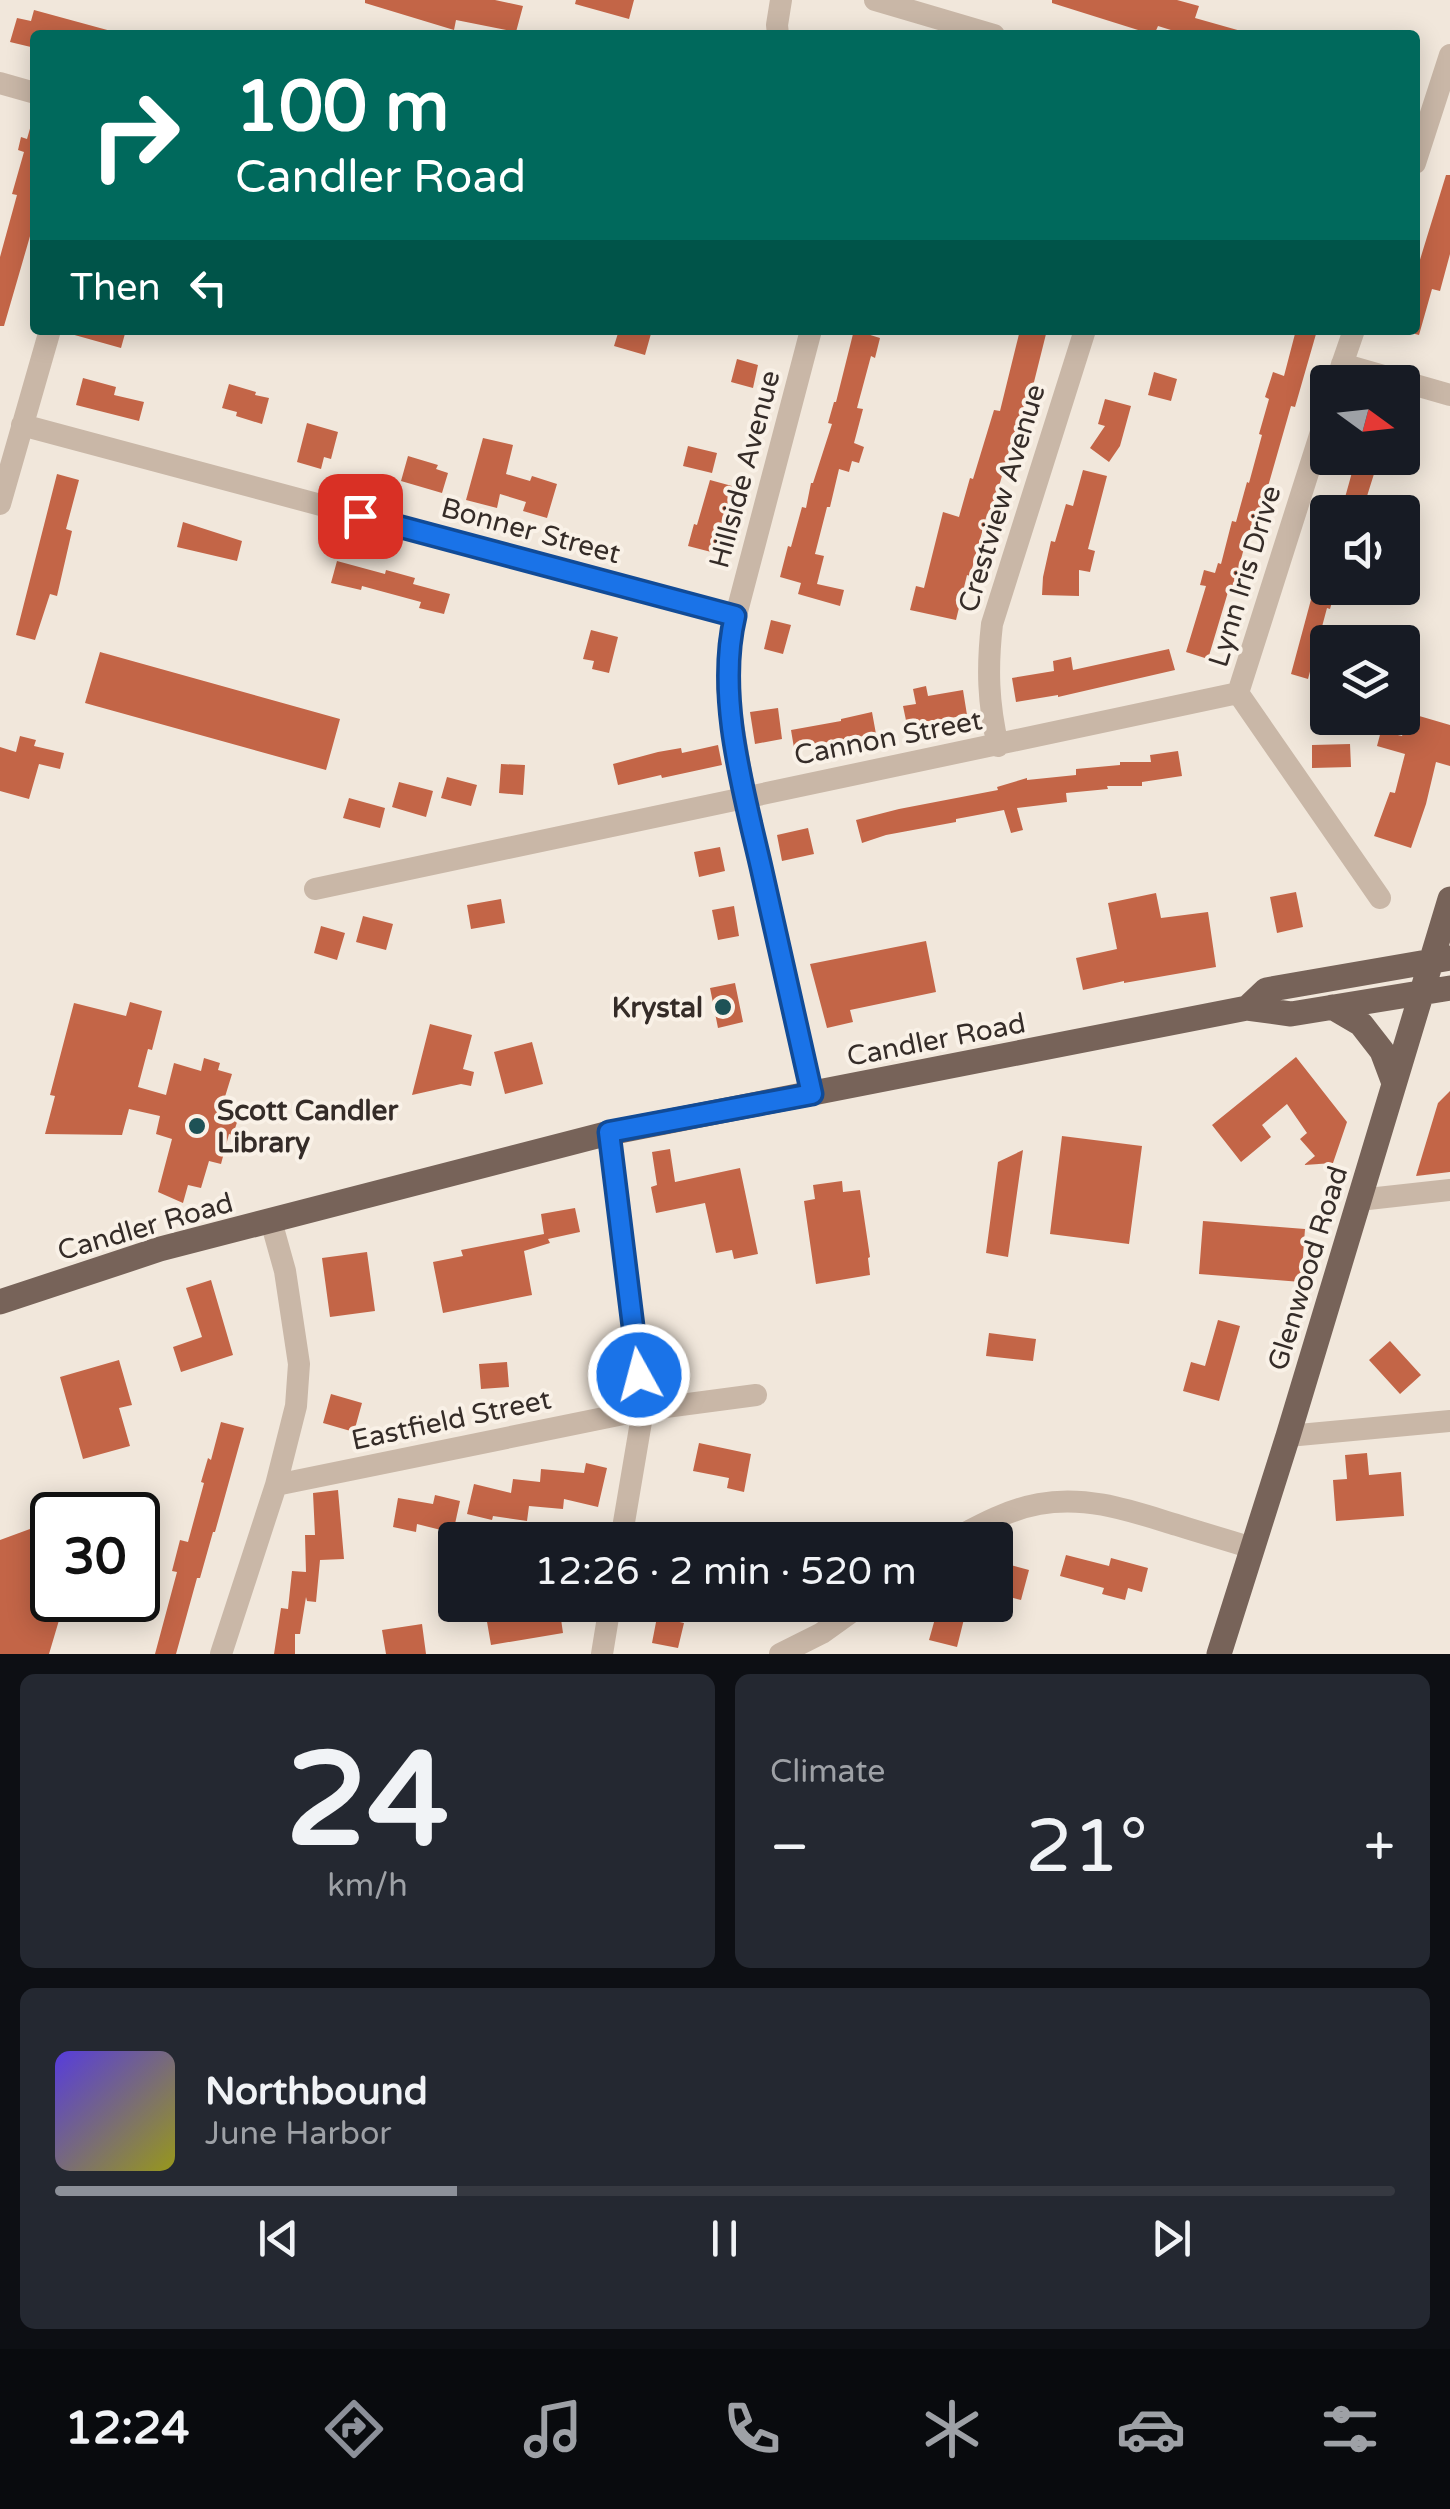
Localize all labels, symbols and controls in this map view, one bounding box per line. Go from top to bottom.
text: 100 m [235,66,449,150]
icon: right [70,70,200,200]
text: Candler Road [235,151,526,205]
icon: left [181,260,236,315]
text: Then [70,265,161,311]
north arrow [1310,365,1420,475]
map controls [1310,365,1420,735]
street label: Hillside Avenue [702,367,788,572]
street label: Crestview Avenue [951,380,1053,616]
pin [318,474,403,559]
street label: Lynn Iris Drive [1201,482,1289,671]
icon: arrive [333,489,388,544]
street label: Bonner Street [437,491,624,571]
button: sound [1310,495,1420,605]
button: layers [1310,625,1420,735]
street label: Cannon Street [791,703,985,773]
place label: Krystal [612,991,703,1025]
marker: Krystal [712,996,734,1018]
street label: Candler Road [844,1006,1028,1074]
place label: Scott Candler Library [217,1094,399,1160]
marker: Scott Candler Library [186,1115,208,1137]
street label: Glenwood Road [1261,1162,1355,1375]
street label: Candler Road [54,1186,237,1268]
position arrow [587,1323,691,1427]
street label: Eastfield Street [348,1382,554,1458]
speed limit sign: 30 [30,1492,160,1622]
text: 12:26 · 2 min · 520 m [534,1549,917,1595]
text: 24 [286,1724,449,1880]
text: Climate [770,1753,885,1791]
text: 21° [1025,1802,1148,1892]
text: − [770,1815,809,1881]
text: + [1364,1815,1395,1881]
text: km/h [327,1867,408,1905]
text: Northbound [205,2069,428,2115]
text: June Harbor [205,2115,392,2153]
icon: previous [251,2211,306,2266]
icon: pause [697,2211,752,2266]
icon: next [1144,2211,1199,2266]
icon: directions [319,2394,389,2464]
icon: music [518,2394,588,2464]
icon: phone [717,2394,787,2464]
icon: climate [917,2394,987,2464]
icon: car [1116,2394,1186,2464]
icon: filters [1315,2394,1385,2464]
text: 12:24 [65,2402,189,2456]

